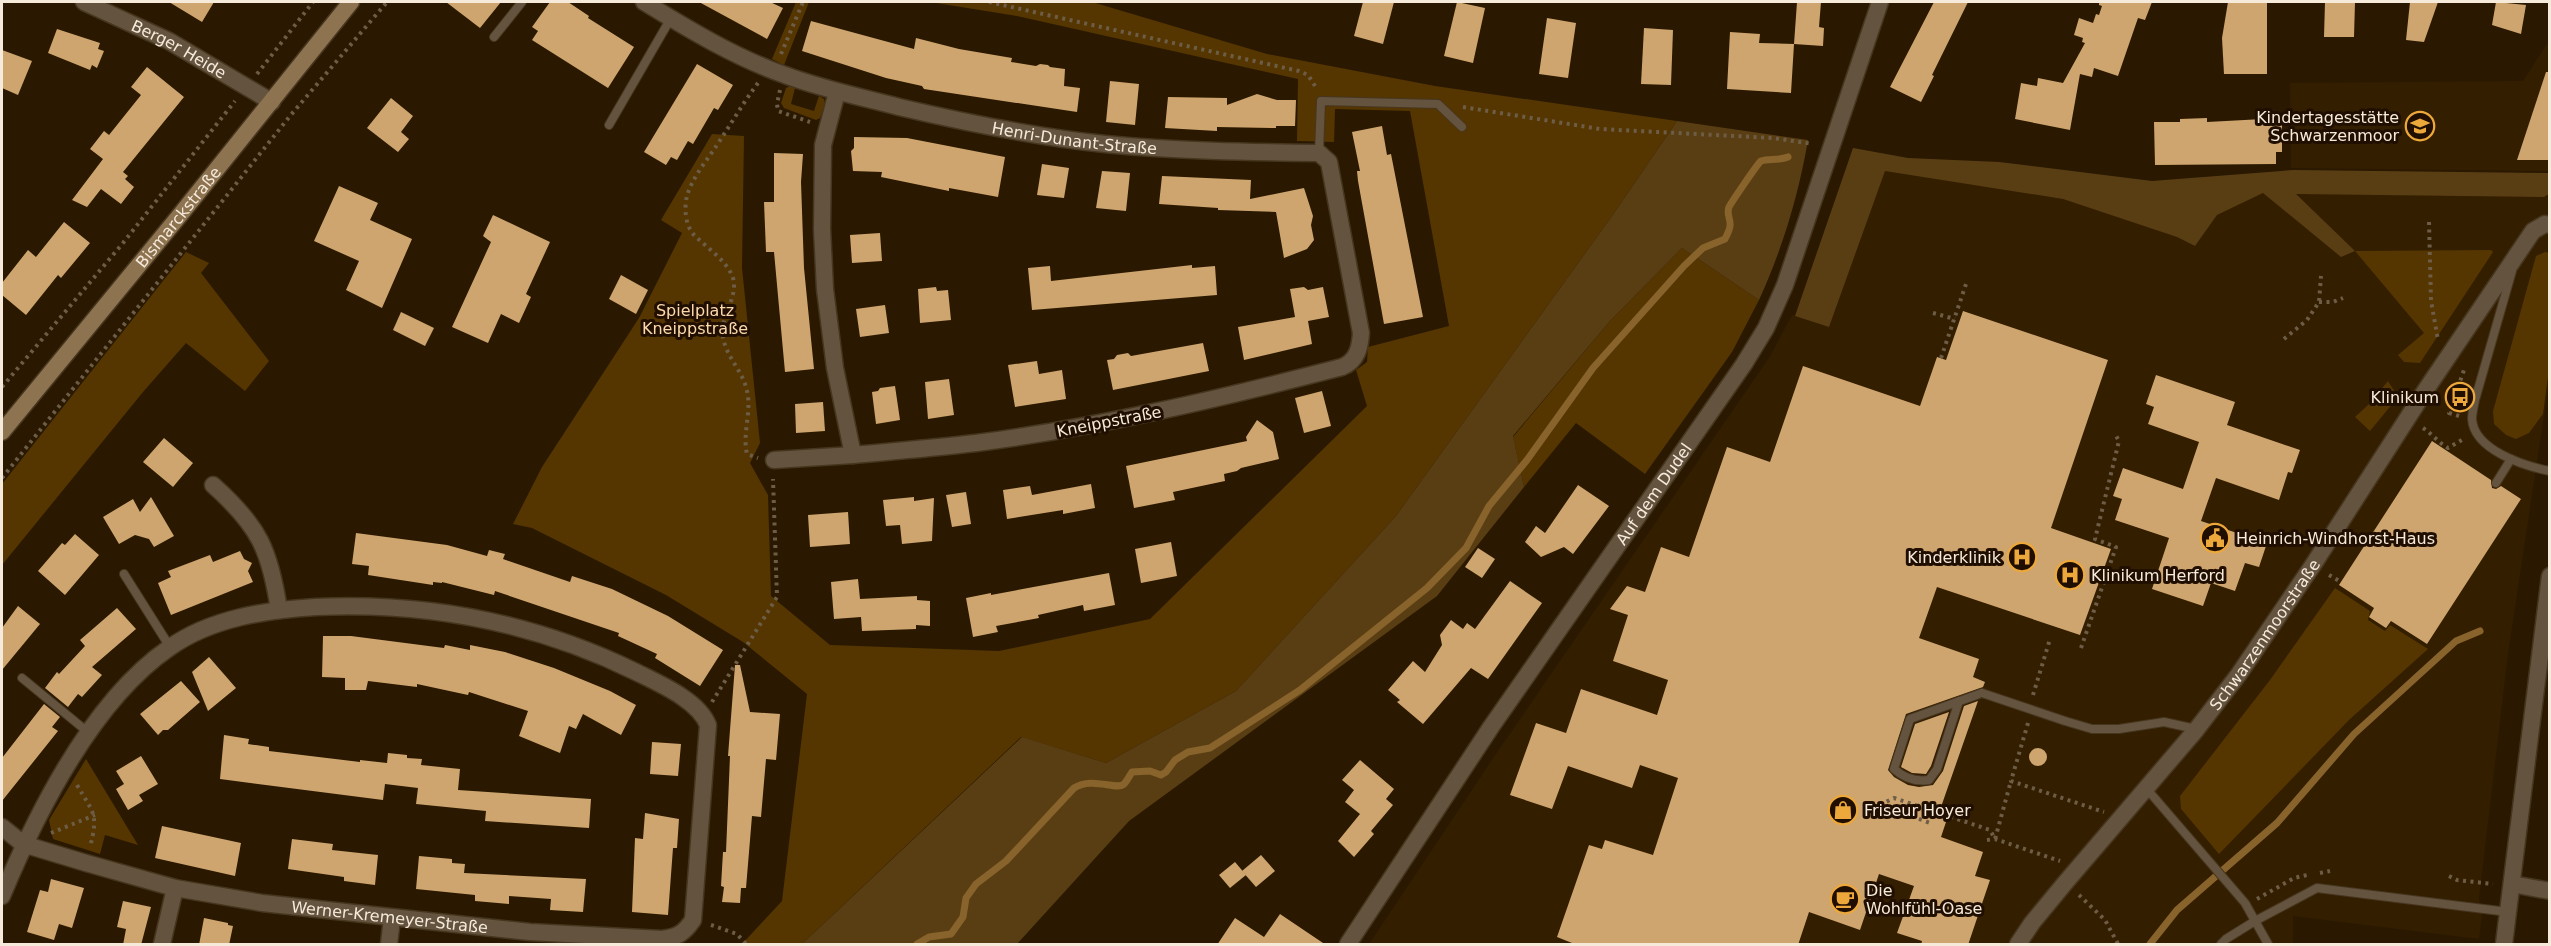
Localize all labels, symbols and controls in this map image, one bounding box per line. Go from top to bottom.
street label: Berger Heide [128,16,230,83]
place label: Kindertagesstätte Schwarzenmoor [2256,108,2399,145]
school or university icon: Kindertagesstätte Schwarzenmoor [2404,110,2436,142]
street label: Henri-Dunant-Straße [990,118,1158,158]
street label: Bismarckstraße [132,163,225,272]
park label: Spielplatz Kneippstraße [642,301,748,338]
bus stop icon: Klinikum [2444,381,2476,413]
place label: Klinikum [2371,388,2439,407]
street label: Kneippstraße [1055,402,1163,441]
street label: Auf dem Dudel [1612,440,1696,549]
public building icon: Heinrich-Windhorst-Haus [2199,522,2231,554]
place label: Heinrich-Windhorst-Haus [2236,529,2435,548]
hospital icon: Kinderklinik [2006,541,2038,573]
place label: Kinderklinik [1907,548,2002,567]
street label: Schwarzenmoorstraße [2206,556,2324,714]
hospital icon: Klinikum Herford [2054,559,2086,591]
place label: Klinikum Herford [2091,566,2225,585]
shop icon: Friseur Hoyer [1827,794,1859,826]
place label: Friseur Hoyer [1864,801,1971,820]
place label: Die Wohlfühl-Oase [1866,881,1982,918]
cafe icon: Die Wohlfühl-Oase [1829,883,1861,915]
street label: Werner-Kremeyer-Straße [290,897,489,937]

